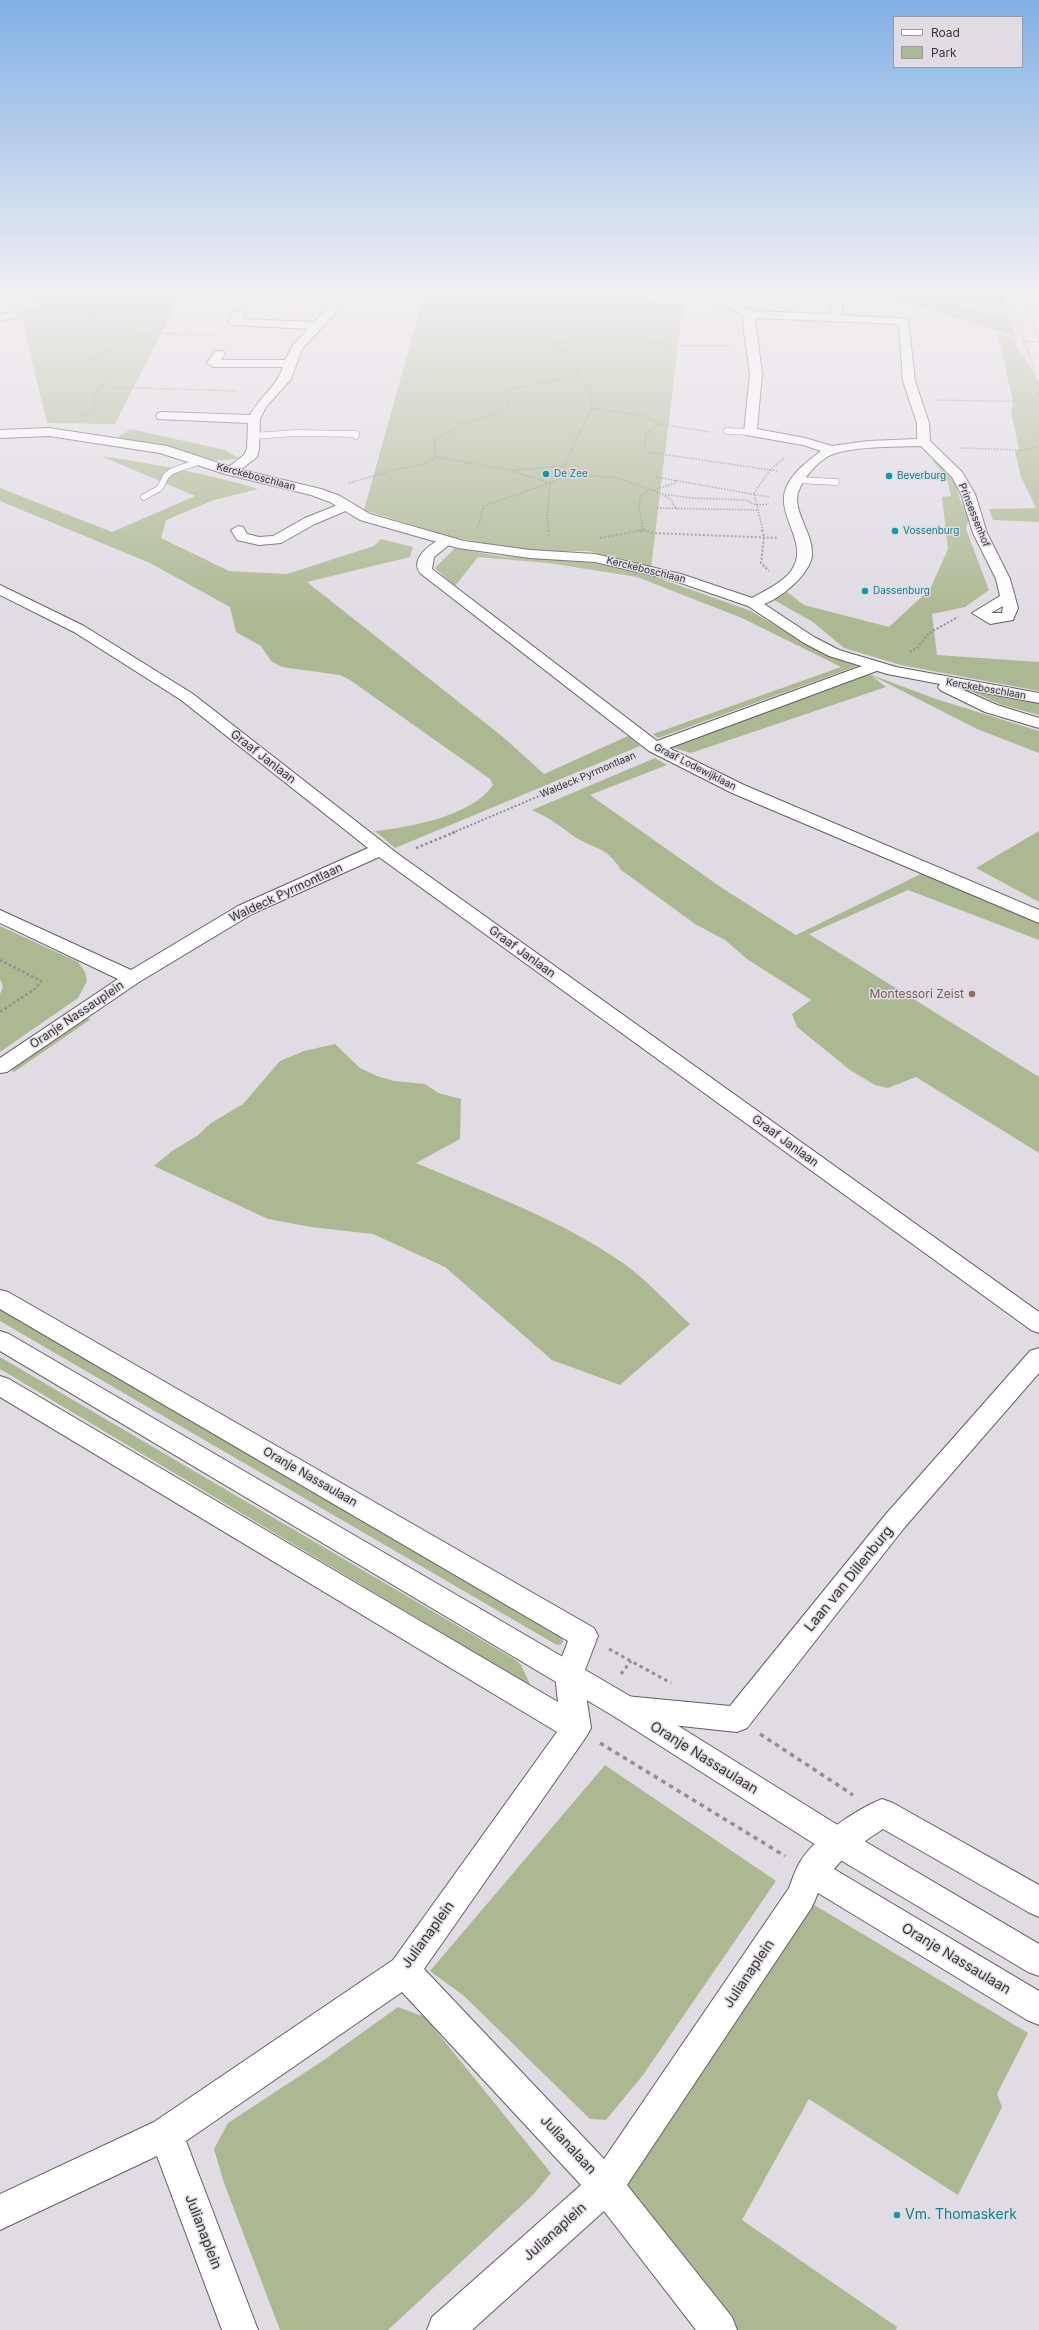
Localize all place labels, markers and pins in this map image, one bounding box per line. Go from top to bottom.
place label: De Zee [554,468,588,480]
marker: De Zee [541,469,551,479]
place label: Beverburg [897,470,946,482]
marker: Beverburg [884,471,894,481]
place label: Vossenburg [903,525,959,537]
marker: Vossenburg [890,526,900,536]
place label: Dassenburg [873,585,930,597]
marker: Dassenburg [860,586,870,596]
place label: Montessori Zeist [870,987,964,1001]
marker: Montessori Zeist [967,989,977,999]
place label: Vm. Thomaskerk [905,2207,1017,2223]
marker: Vm. Thomaskerk [892,2210,902,2220]

